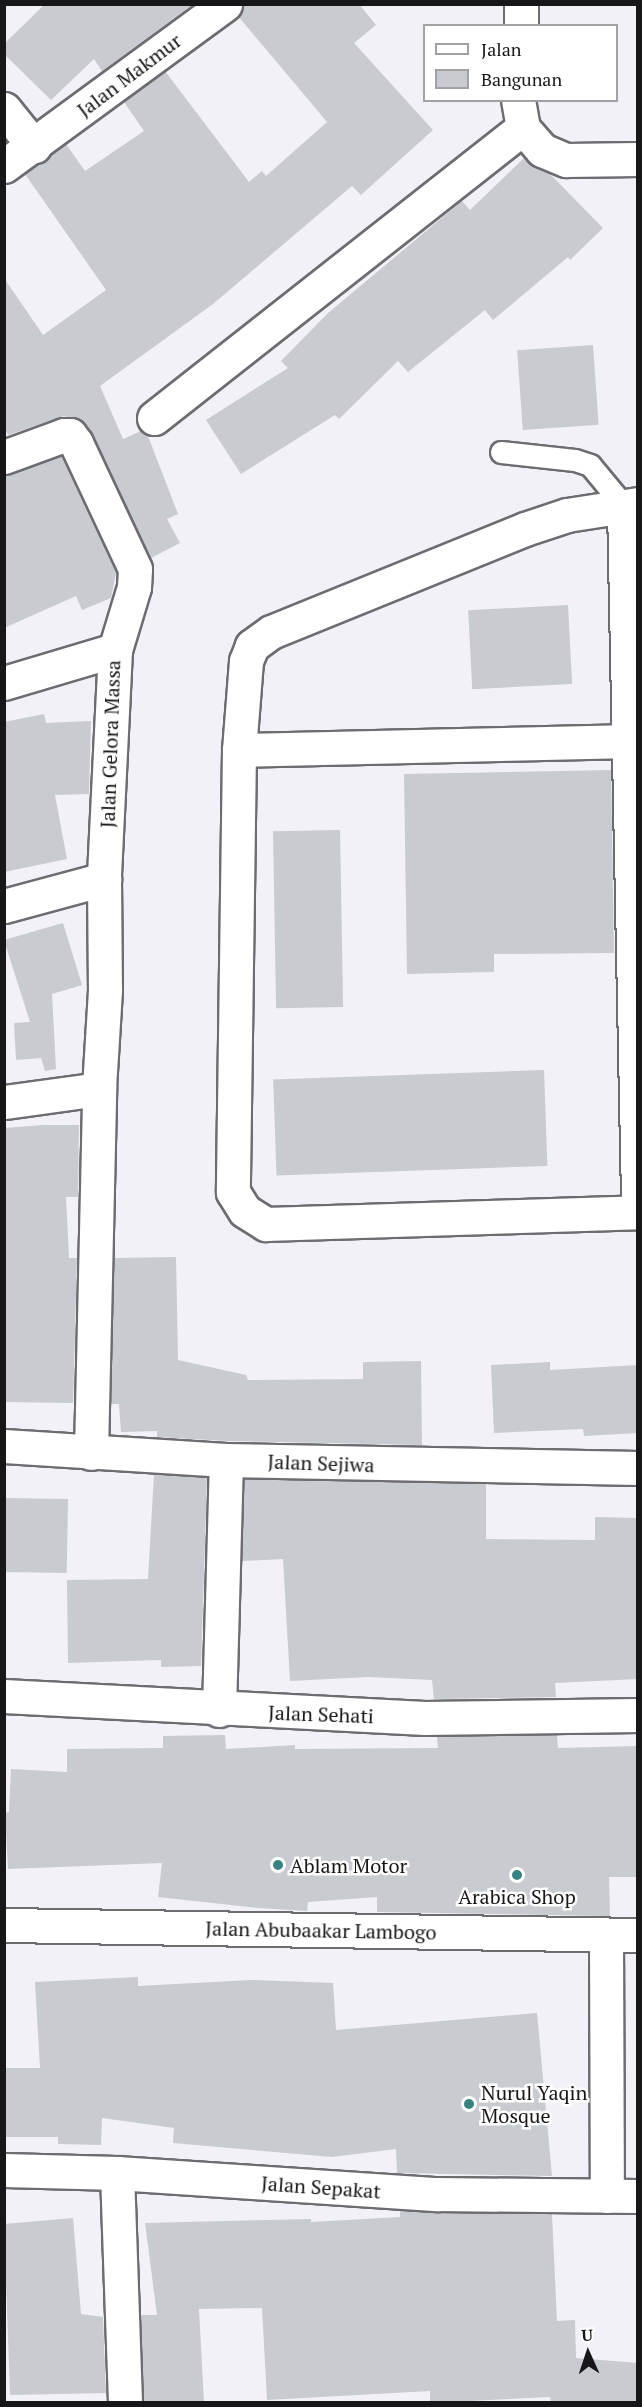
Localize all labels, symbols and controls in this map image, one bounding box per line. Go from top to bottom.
legend [423,24,618,102]
street label: Jalan Makmur [72,28,186,122]
text: Jalan [481,37,521,61]
text: Bangunan [481,67,562,91]
street label: Jalan Gelora Massa [95,660,125,828]
street label: Jalan Sejiwa [267,1449,375,1477]
street label: Jalan Sehati [268,1700,374,1728]
place label: Ablam Motor [290,1853,407,1877]
marker: Ablam Motor [271,1858,285,1872]
marker: Arabica Shop [510,1868,524,1882]
place label: Arabica Shop [458,1884,576,1908]
street label: Jalan Abubaakar Lambogo [205,1916,437,1944]
place label: Nurul Yaqin Mosque [481,2080,587,2127]
marker: Nurul Yaqin Mosque [462,2097,476,2111]
street label: Jalan Sepakat [260,2171,382,2203]
north arrow [558,2323,618,2383]
text: U [581,2324,593,2346]

